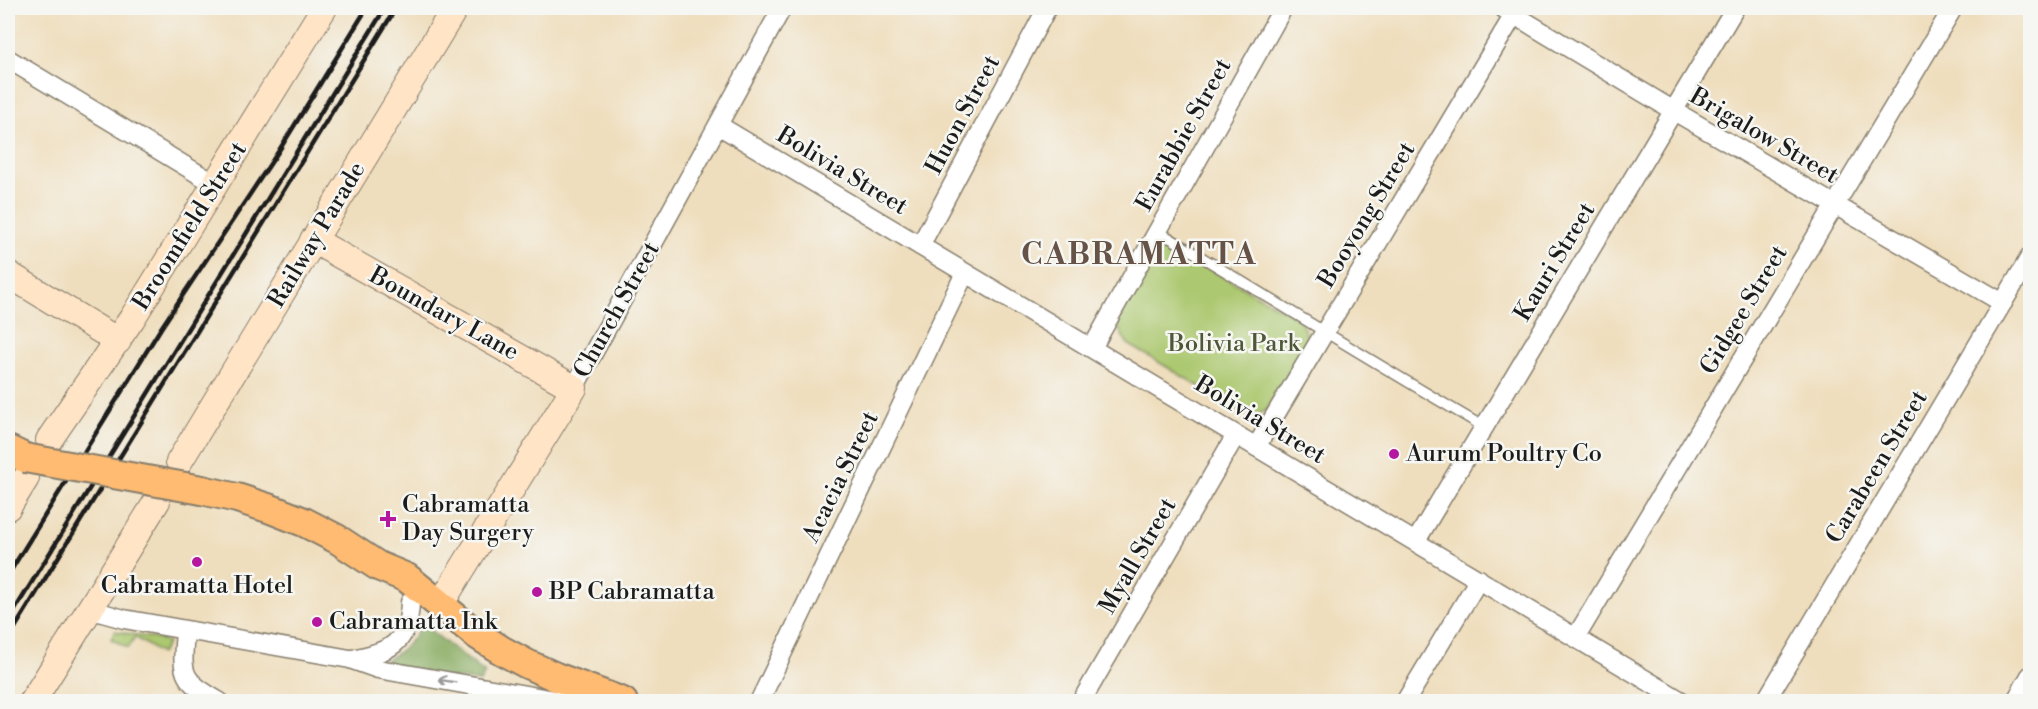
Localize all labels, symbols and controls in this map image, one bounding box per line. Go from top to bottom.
street label: Huon Street [919,50,1007,180]
street label: Eurabbie Street [1130,53,1239,217]
street label: Brigalow Street [1683,81,1844,191]
street label: Bolivia Street [770,120,913,222]
street label: Broomfield Street [126,136,254,316]
street label: Booyong Street [1311,136,1423,294]
street label: Railway Parade [262,157,372,313]
street label: Kauri Street [1508,197,1602,327]
street label: Church Street [567,236,667,383]
district label: CABRAMATTA [1021,236,1257,274]
street label: Gidgee Street [1694,239,1795,380]
street label: Boundary Lane [363,260,524,367]
park label: Bolivia Park [1167,329,1302,359]
street label: Bolivia Street [1188,369,1331,471]
street label: Carabeen Street [1819,385,1935,549]
street label: Acacia Street [796,406,886,548]
place label: Aurum Poultry Co [1405,439,1602,469]
marker: Aurum Poultry Co [1387,447,1401,461]
place label: Cabramatta Day Surgery [402,490,534,548]
street label: Myall Street [1093,492,1184,619]
marker: Cabramatta Day Surgery [379,510,397,528]
marker: Cabramatta Hotel [190,555,204,569]
place label: Cabramatta Hotel [101,571,293,601]
place label: BP Cabramatta [548,577,716,607]
marker: BP Cabramatta [530,585,544,599]
place label: Cabramatta Ink [329,607,499,637]
marker: Cabramatta Ink [310,615,324,629]
one-way arrow [437,675,457,686]

